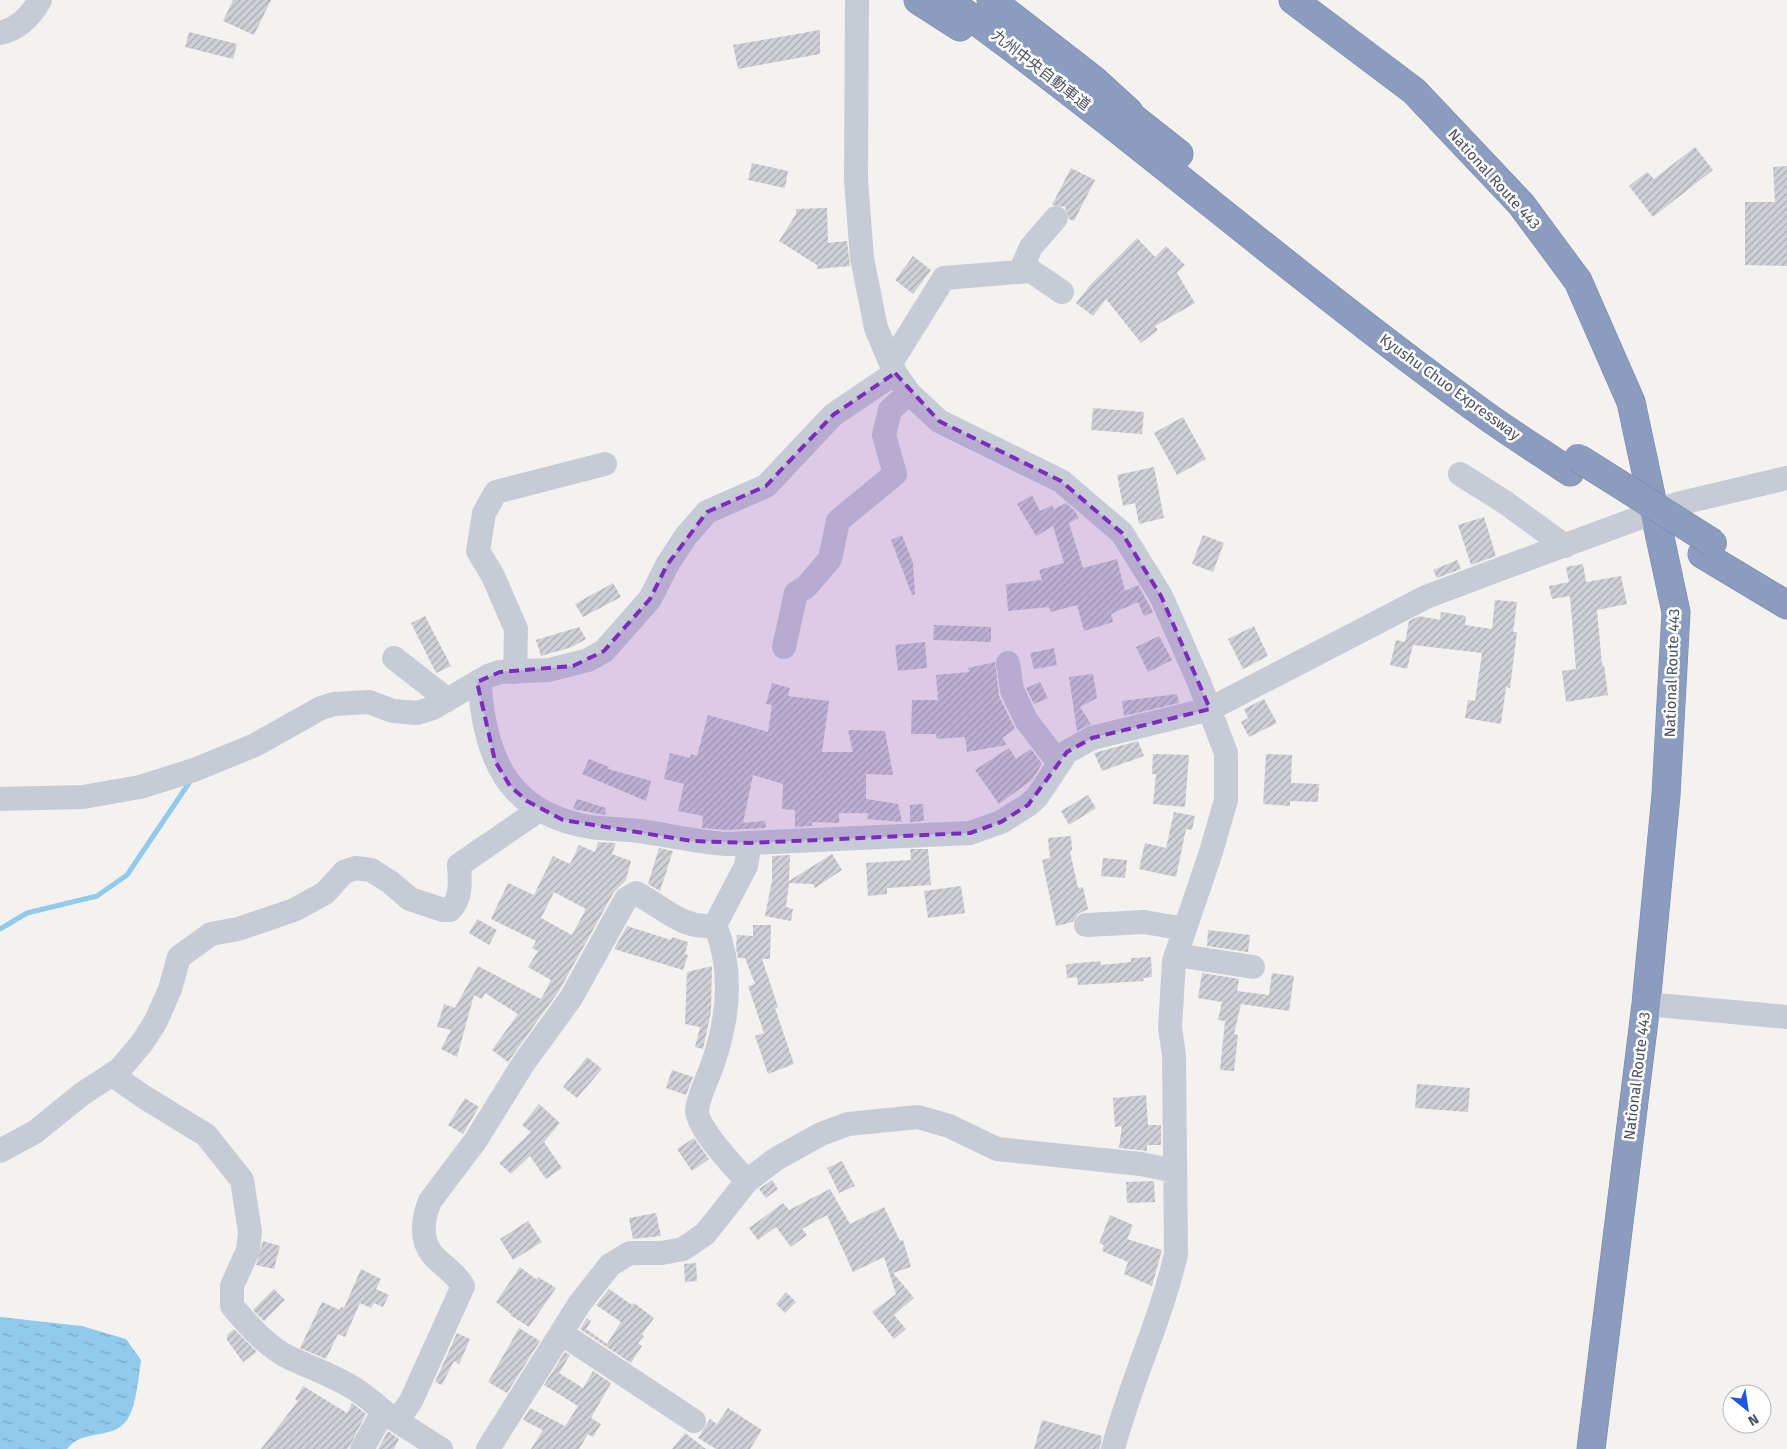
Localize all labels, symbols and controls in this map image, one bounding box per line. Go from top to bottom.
street label: 九州中央自動車道 [988,26,1094,114]
street label: National Route 443 [1444,125,1544,233]
street label: Kyushu Chuo Expressway [1376,330,1524,444]
street label: National Route 443 [1661,608,1683,738]
street label: National Route 443 [1620,1011,1654,1141]
north arrow [1722,1384,1772,1434]
text: N [1745,1410,1762,1430]

